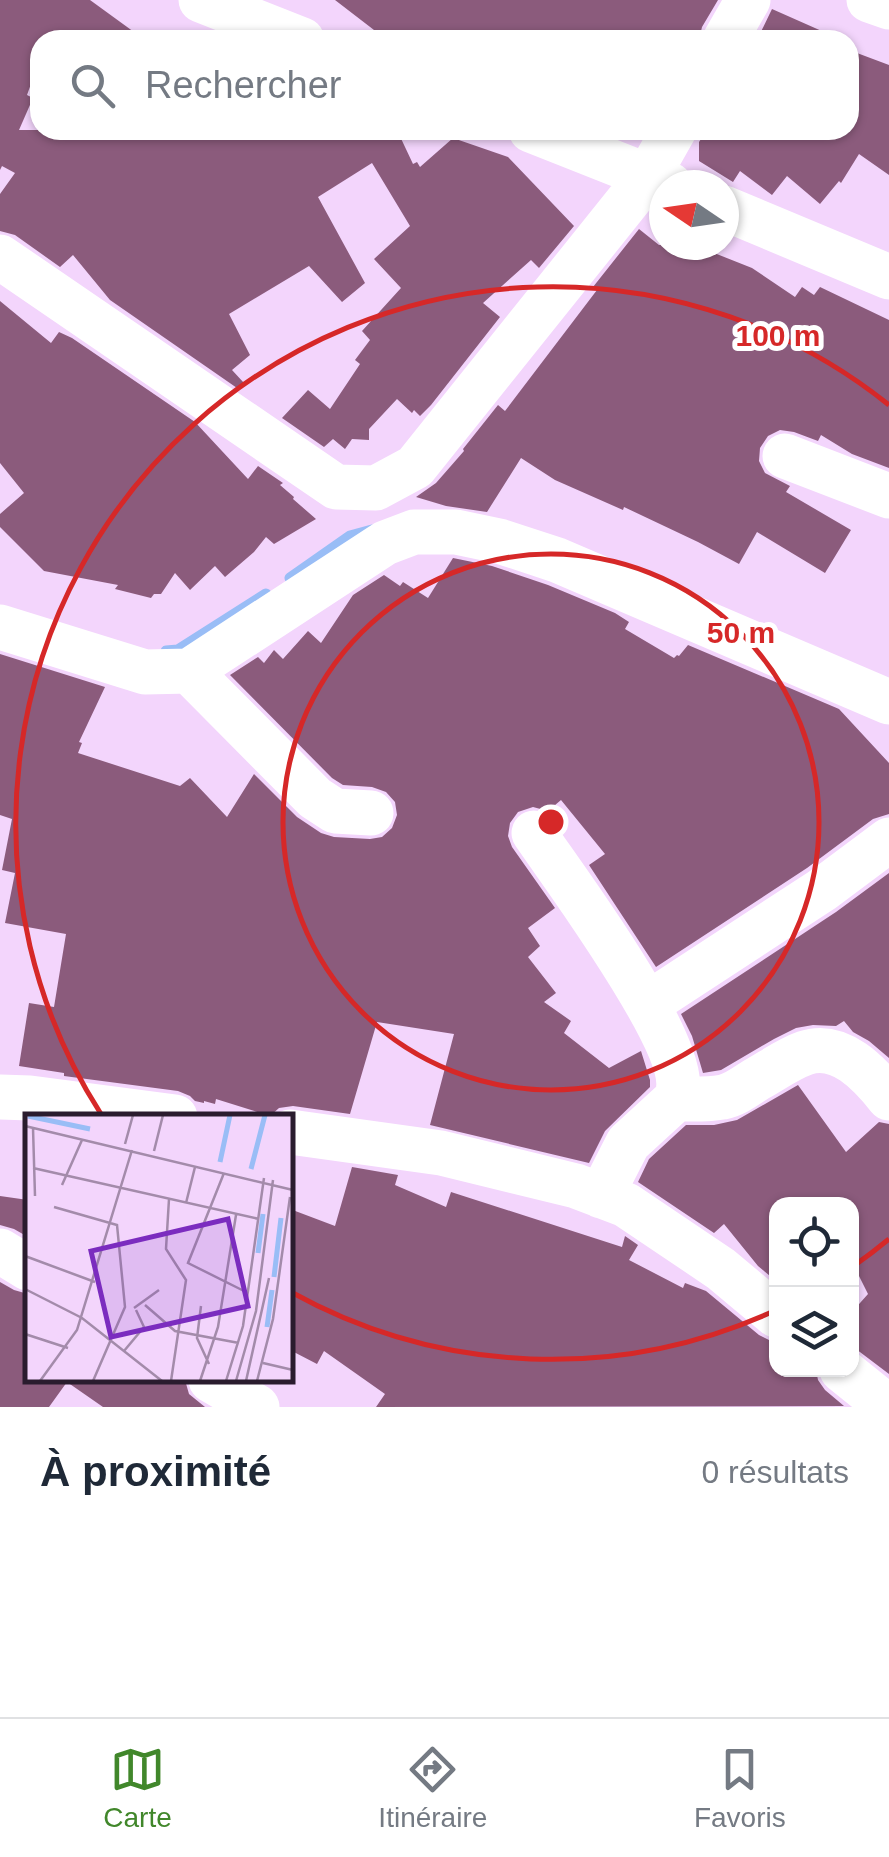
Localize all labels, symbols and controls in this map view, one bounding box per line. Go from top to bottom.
search box [30,30,859,140]
icon: search [65,58,120,113]
text: Rechercher [145,64,341,106]
north arrow [649,170,739,260]
text: 100 m [735,319,821,352]
text: 50 m [707,616,775,649]
centre of rings [533,804,569,840]
inset map [25,1114,292,1382]
map controls [769,1197,859,1377]
button: locate [769,1197,859,1287]
button: layers [769,1287,859,1377]
text: À proximité [40,1448,271,1495]
text: 0 résultats [701,1454,849,1490]
tab: Carte [103,1742,172,1834]
tab: Itinéraire [378,1742,487,1834]
tab: Favoris [694,1742,786,1834]

